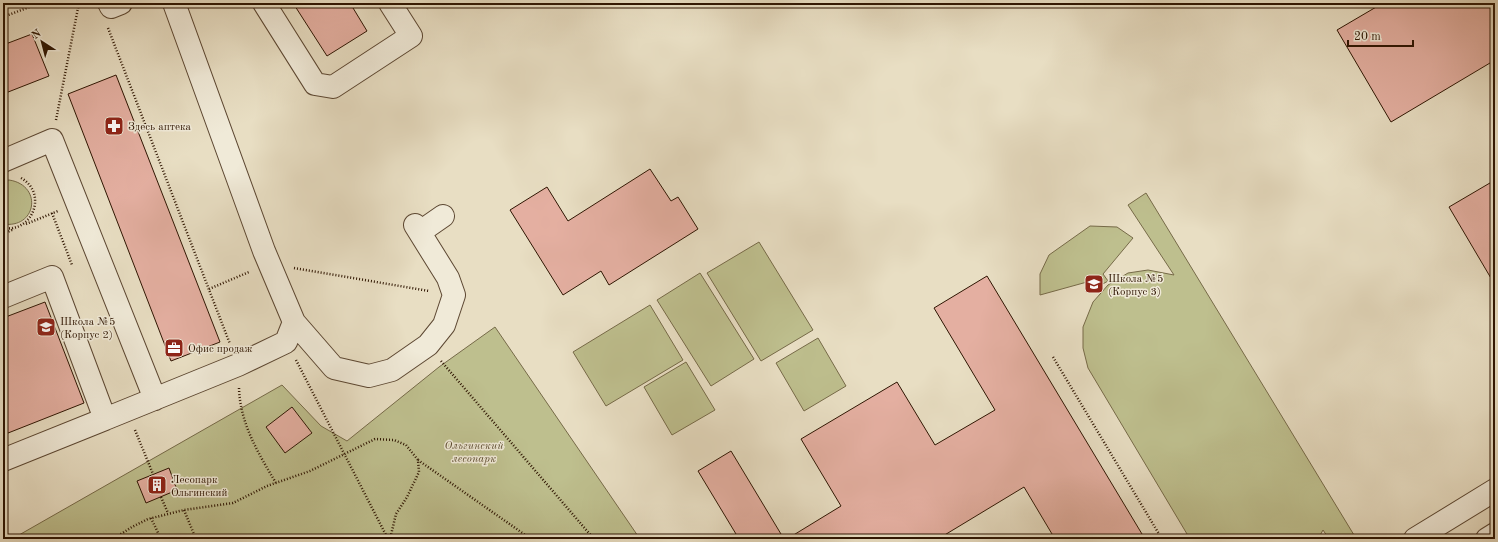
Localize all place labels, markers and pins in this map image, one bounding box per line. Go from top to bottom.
pharmacy icon: Здесь аптека [103,115,125,137]
place label: Здесь аптека [128,122,192,133]
school or university icon: Школа №5 (Корпус 3) [1083,273,1105,295]
place label: Школа №5 (Корпус 3) [1108,274,1163,298]
school or university icon: Школа №5 (Корпус 2) [35,316,57,338]
place label: Школа №5 (Корпус 2) [60,317,115,341]
office icon: Офис продаж [163,337,185,359]
place label: Офис продаж [188,344,252,355]
building icon: Лесопарк Ольгинский [146,474,168,496]
place label: Лесопарк Ольгинский [171,475,227,499]

